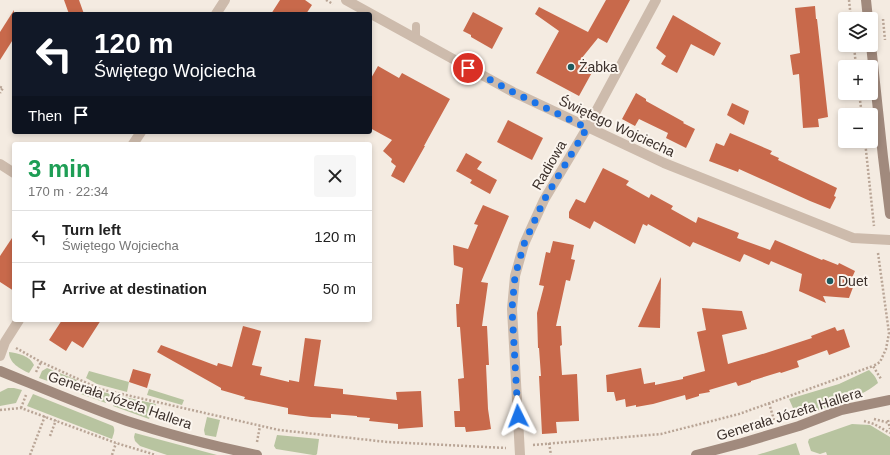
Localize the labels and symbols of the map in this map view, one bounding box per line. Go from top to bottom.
pin [451,51,485,85]
place label: Żabka [579,58,618,75]
marker: Żabka [566,62,576,72]
street label: Świętego Wojciecha [557,91,678,160]
street label: Radiowa [528,137,570,193]
place label: Duet [838,273,868,289]
marker: Duet [825,276,835,286]
street label: Generała Józefa Hallera [46,368,194,432]
street label: Generała Józefa Hallera [714,384,864,444]
position arrow [497,395,539,437]

